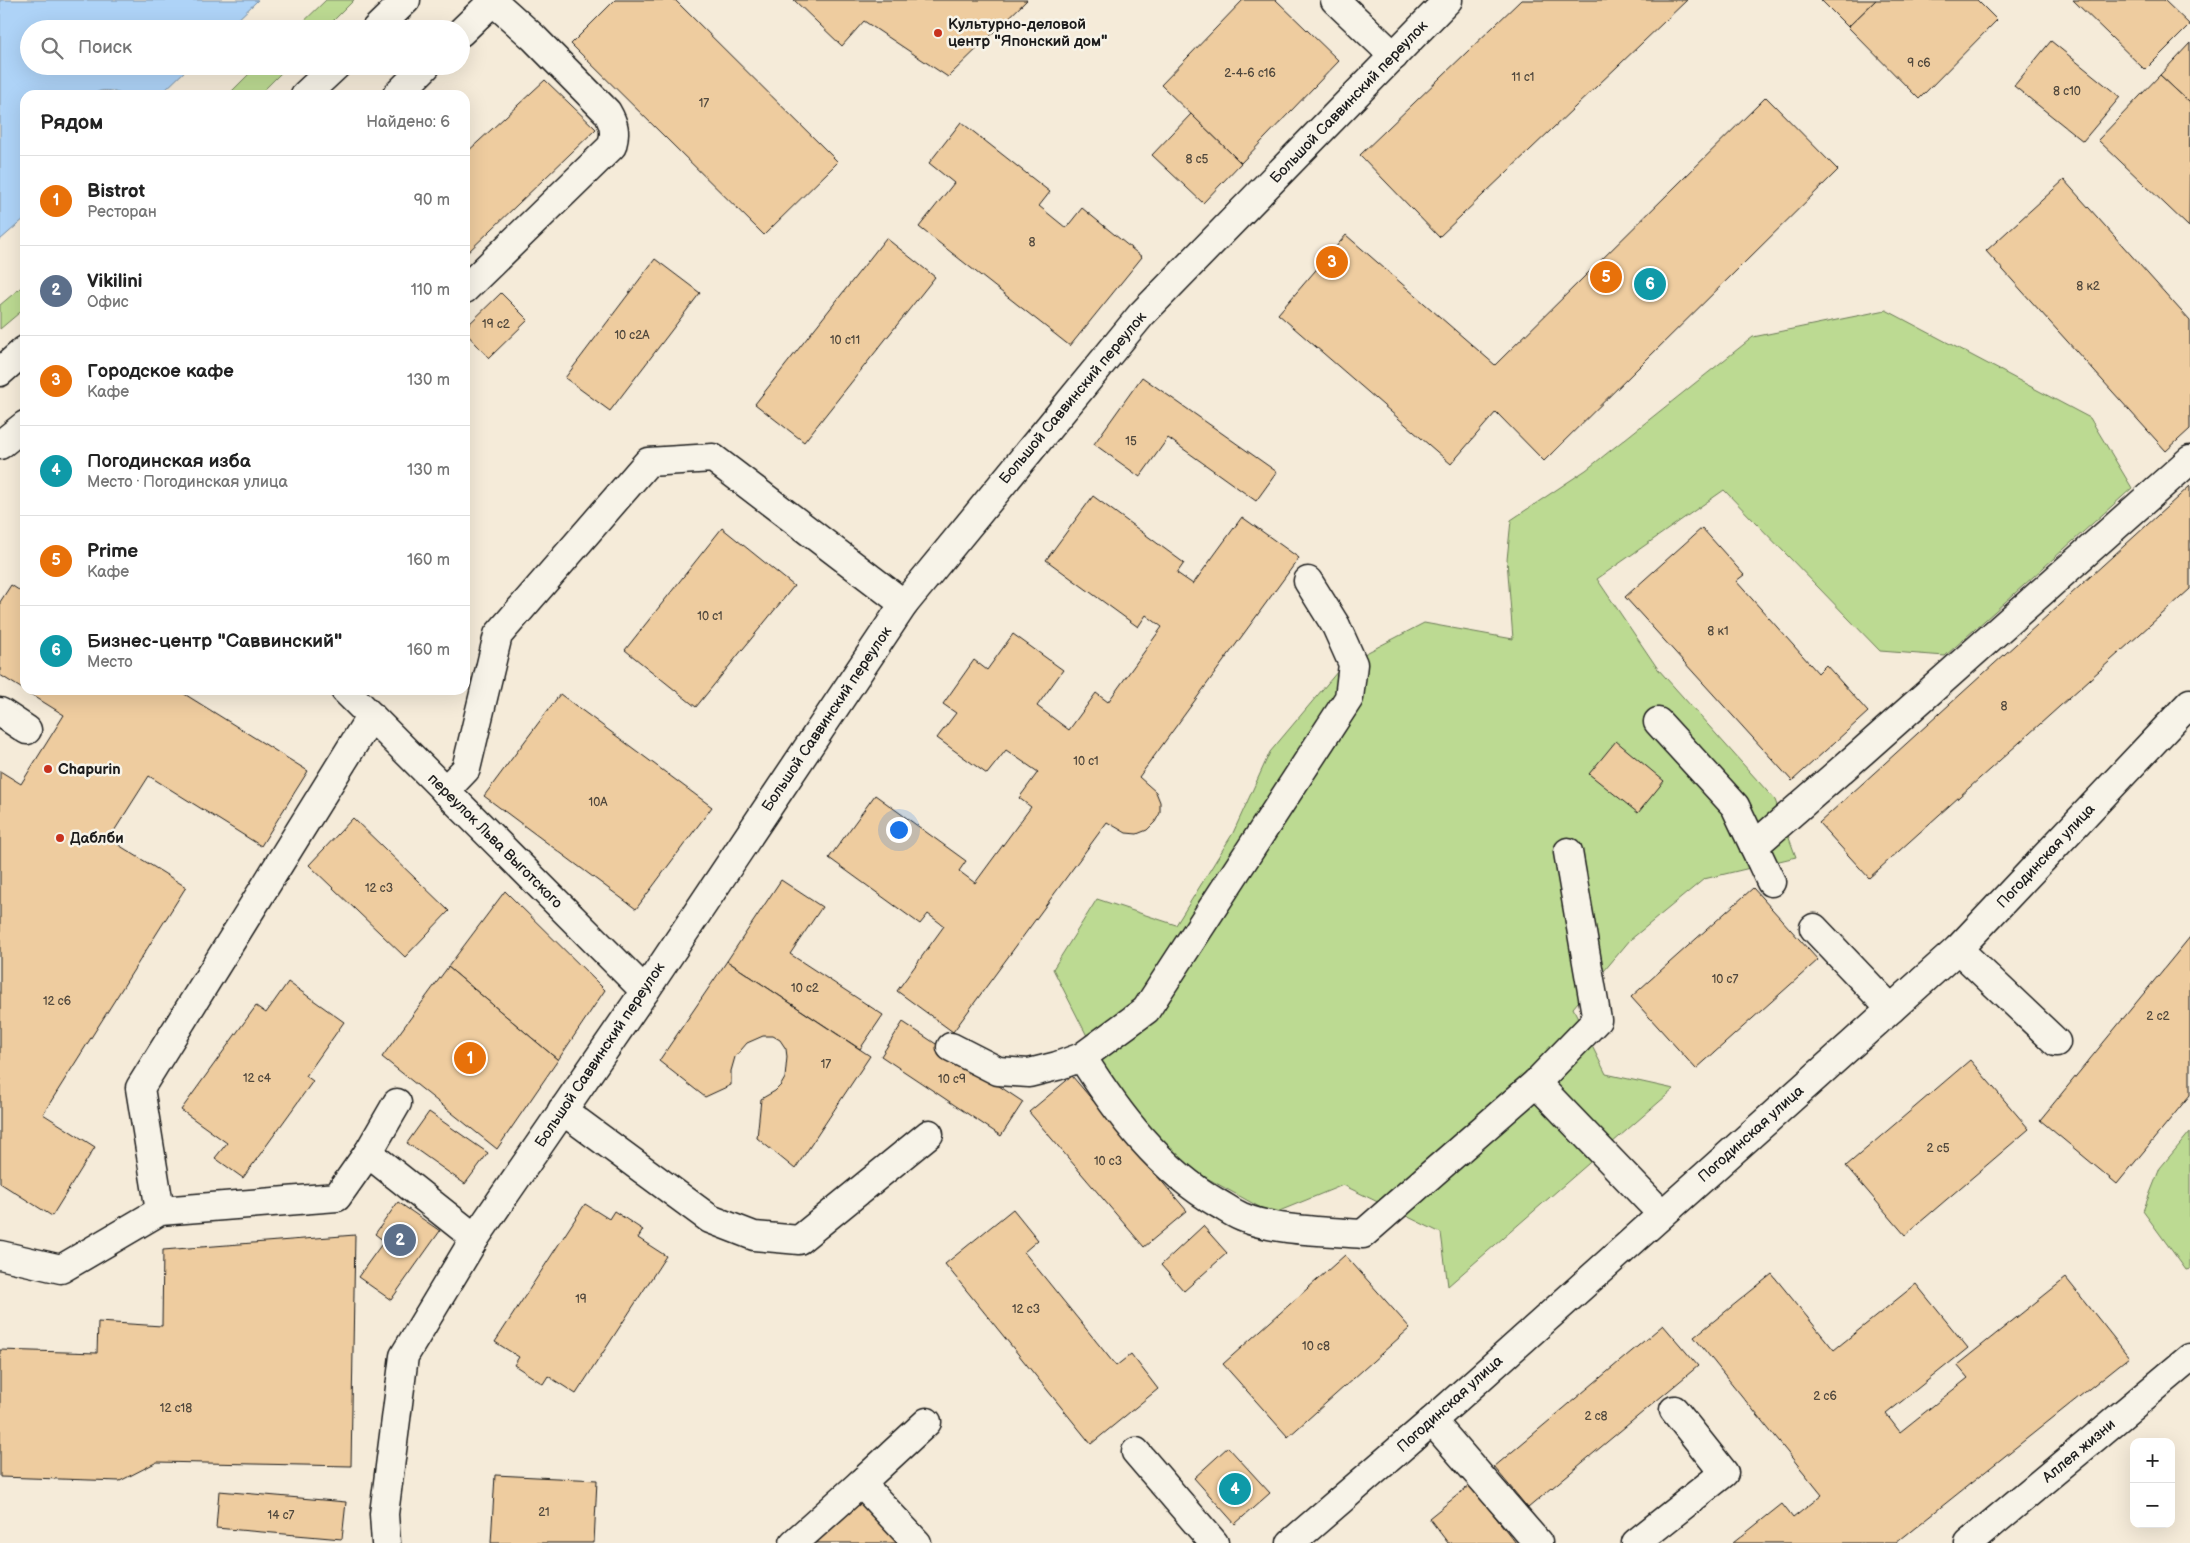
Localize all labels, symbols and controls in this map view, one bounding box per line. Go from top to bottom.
place label: Культурно-деловой центр "Японский дом" [948,15,1108,51]
street label: Большой Саввинский переулок [1266,17,1432,187]
search box [20,20,470,75]
marker: Культурно-деловой центр "Японский дом" [932,27,944,39]
icon: search [38,34,66,62]
text: Поиск [78,36,132,59]
house number: 9 с6 [1907,56,1931,71]
house number: 2-4-6 с16 [1224,66,1276,81]
house number: 11 с1 [1511,70,1535,85]
house number: 8 с10 [2053,84,2081,99]
house number: 17 [699,96,709,111]
text: Рядом [40,110,103,135]
text: Найдено: 6 [366,113,450,132]
house number: 8 с5 [1185,152,1209,167]
text: Bistrot [87,180,145,203]
text: 1 [53,191,59,210]
text: 90 m [414,191,450,210]
text: Ресторан [87,203,157,222]
house number: 8 [1029,235,1036,250]
pin: 3 [1316,243,1348,281]
pin: 5 [1590,258,1622,296]
pin: 6 [1634,265,1666,303]
text: Vikilini [87,270,142,293]
house number: 8 к2 [2076,279,2100,294]
text: 2 [51,281,61,300]
text: 110 m [411,281,450,300]
text: Офис [87,293,129,312]
street label: Большой Саввинский переулок [995,308,1151,488]
house number: 19 с2 [482,317,510,332]
house number: 10 с2А [614,328,650,343]
house number: 10 с11 [830,333,860,348]
text: Городское кафе [87,360,234,383]
text: 3 [51,371,61,390]
text: 130 m [407,371,450,390]
text: Кафе [87,383,129,402]
house number: 15 [1125,434,1137,449]
text: Погодинская изба [87,450,251,473]
text: 4 [51,461,61,480]
text: 130 m [407,461,450,480]
text: Место · Погодинская улица [87,473,288,492]
text: Prime [87,540,138,563]
text: 5 [51,551,61,570]
text: 160 m [407,551,450,570]
text: Кафе [87,563,129,582]
house number: 10 с1 [697,609,723,624]
street label: Большой Саввинский переулок [758,623,896,815]
house number: 8 к1 [1707,624,1729,639]
text: Бизнес-центр "Саввинский" [87,630,342,653]
text: 6 [51,641,61,660]
text: 160 m [407,641,450,660]
text: Место [87,653,133,672]
house number: 8 [2001,699,2008,714]
house number: 10 с1 [1073,754,1099,769]
place label: Chapurin [58,760,121,779]
marker: Chapurin [42,763,54,775]
street label: переулок Льва Выготского [424,770,567,913]
house number: 10А [589,795,608,810]
street label: Погодинская улица [1993,800,2099,912]
your location [886,817,912,843]
place label: Даблби [70,829,124,848]
marker: Даблби [54,832,66,844]
house number: 12 с3 [365,881,393,896]
street label: Большой Саввинский переулок [531,959,669,1151]
house number: 10 с7 [1712,972,1738,987]
house number: 10 с2 [791,981,819,996]
house number: 12 с6 [43,994,71,1009]
house number: 2 с2 [2146,1009,2170,1024]
pin: 1 [454,1039,486,1077]
house number: 17 [821,1057,831,1072]
house number: 12 с4 [243,1071,272,1086]
house number: 10 с9 [938,1072,966,1087]
street label: Погодинская улица [1694,1081,1808,1186]
house number: 2 с5 [1926,1141,1950,1156]
house number: 10 с3 [1094,1154,1122,1169]
pin: 2 [384,1221,416,1259]
house number: 19 [575,1292,587,1307]
house number: 12 с3 [1012,1302,1040,1317]
house number: 10 с8 [1302,1339,1330,1354]
street label: Погодинская улица [1393,1351,1507,1456]
house number: 2 с6 [1813,1389,1837,1404]
house number: 12 с18 [160,1401,192,1416]
house number: 2 с8 [1584,1409,1608,1424]
street label: Аллея жизни [2038,1415,2119,1488]
map controls [2130,1438,2175,1528]
button: + [2130,1438,2175,1483]
pin: 4 [1219,1470,1251,1508]
button: − [2130,1483,2175,1528]
house number: 21 [538,1505,550,1520]
house number: 14 с7 [268,1508,295,1523]

